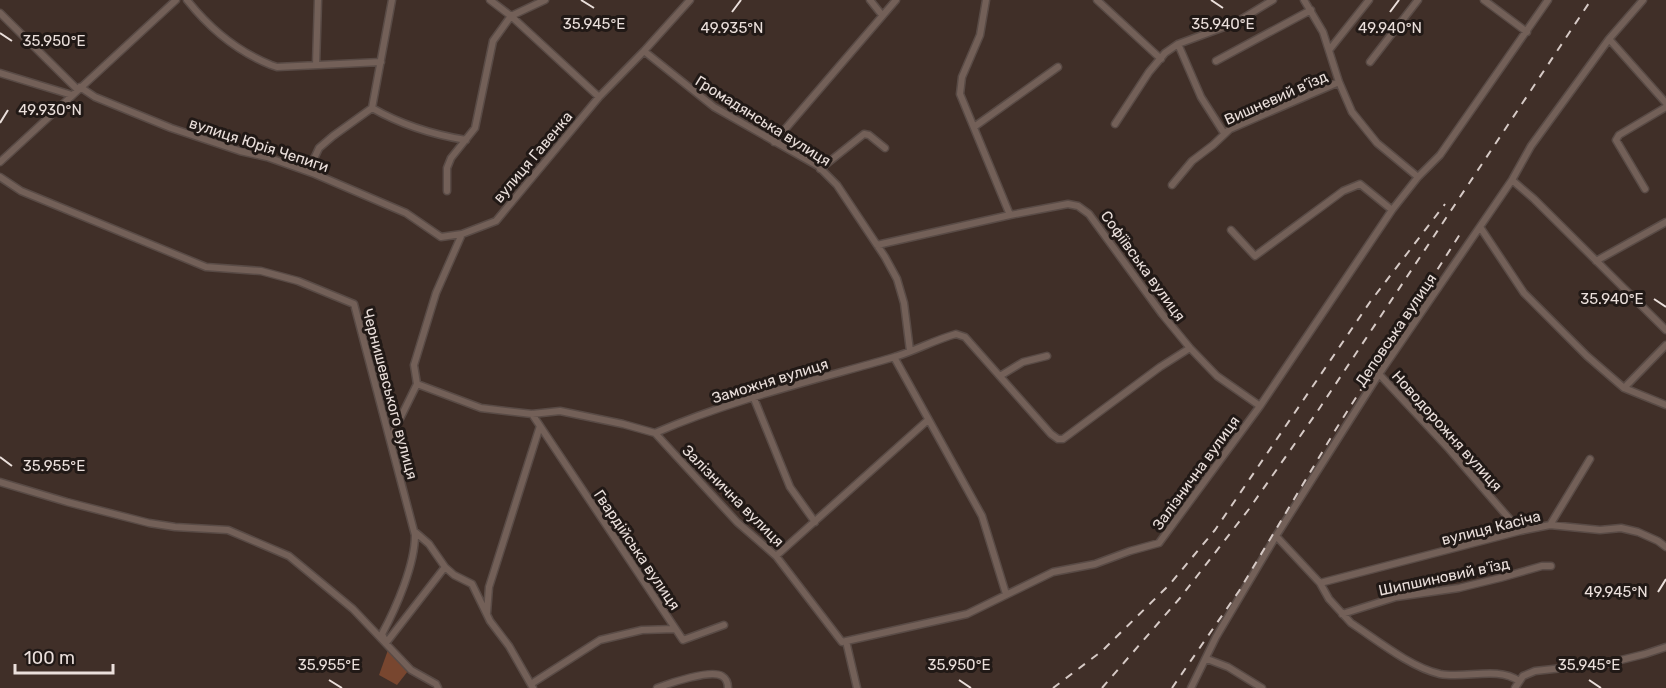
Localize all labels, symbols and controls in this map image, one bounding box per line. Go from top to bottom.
text: 35.945°E [563,15,625,33]
text: 35.940°E [1191,15,1255,33]
text: 49.935°N [700,19,764,37]
text: 49.940°N [1358,19,1422,37]
text: 35.950°E [22,32,86,50]
street label: Вишневий в’їзд [1222,67,1330,129]
street label: Громадянська вулиця [692,72,834,170]
text: 49.930°N [18,101,82,119]
street label: вулиця Гавенка [490,108,576,206]
street label: вулиця Юрія Чепиги [187,114,331,176]
street label: Софіївська вулиця [1097,207,1189,325]
street label: Деповська вулиця [1352,270,1440,390]
text: 35.940°E [1580,290,1644,308]
street label: Чернишевського вулиця [359,307,421,481]
street label: Заможня вулиця [710,355,830,407]
street label: Новодорожня вулиця [1388,367,1506,495]
street label: Залізнична вулиця [1149,412,1243,534]
street label: Залізнична вулиця [678,441,788,551]
text: 35.955°E [23,457,85,475]
street label: Гвардійська вулиця [590,486,684,614]
street label: вулиця Касіча [1440,507,1542,549]
street label: Шипшиновий в'їзд [1377,554,1511,600]
text: 49.945°N [1584,583,1648,601]
scale bar [15,637,112,675]
text: 100 m [24,647,75,669]
text: 35.955°E [298,656,360,674]
text: 35.950°E [927,656,991,674]
text: 35.945°E [1558,656,1620,674]

